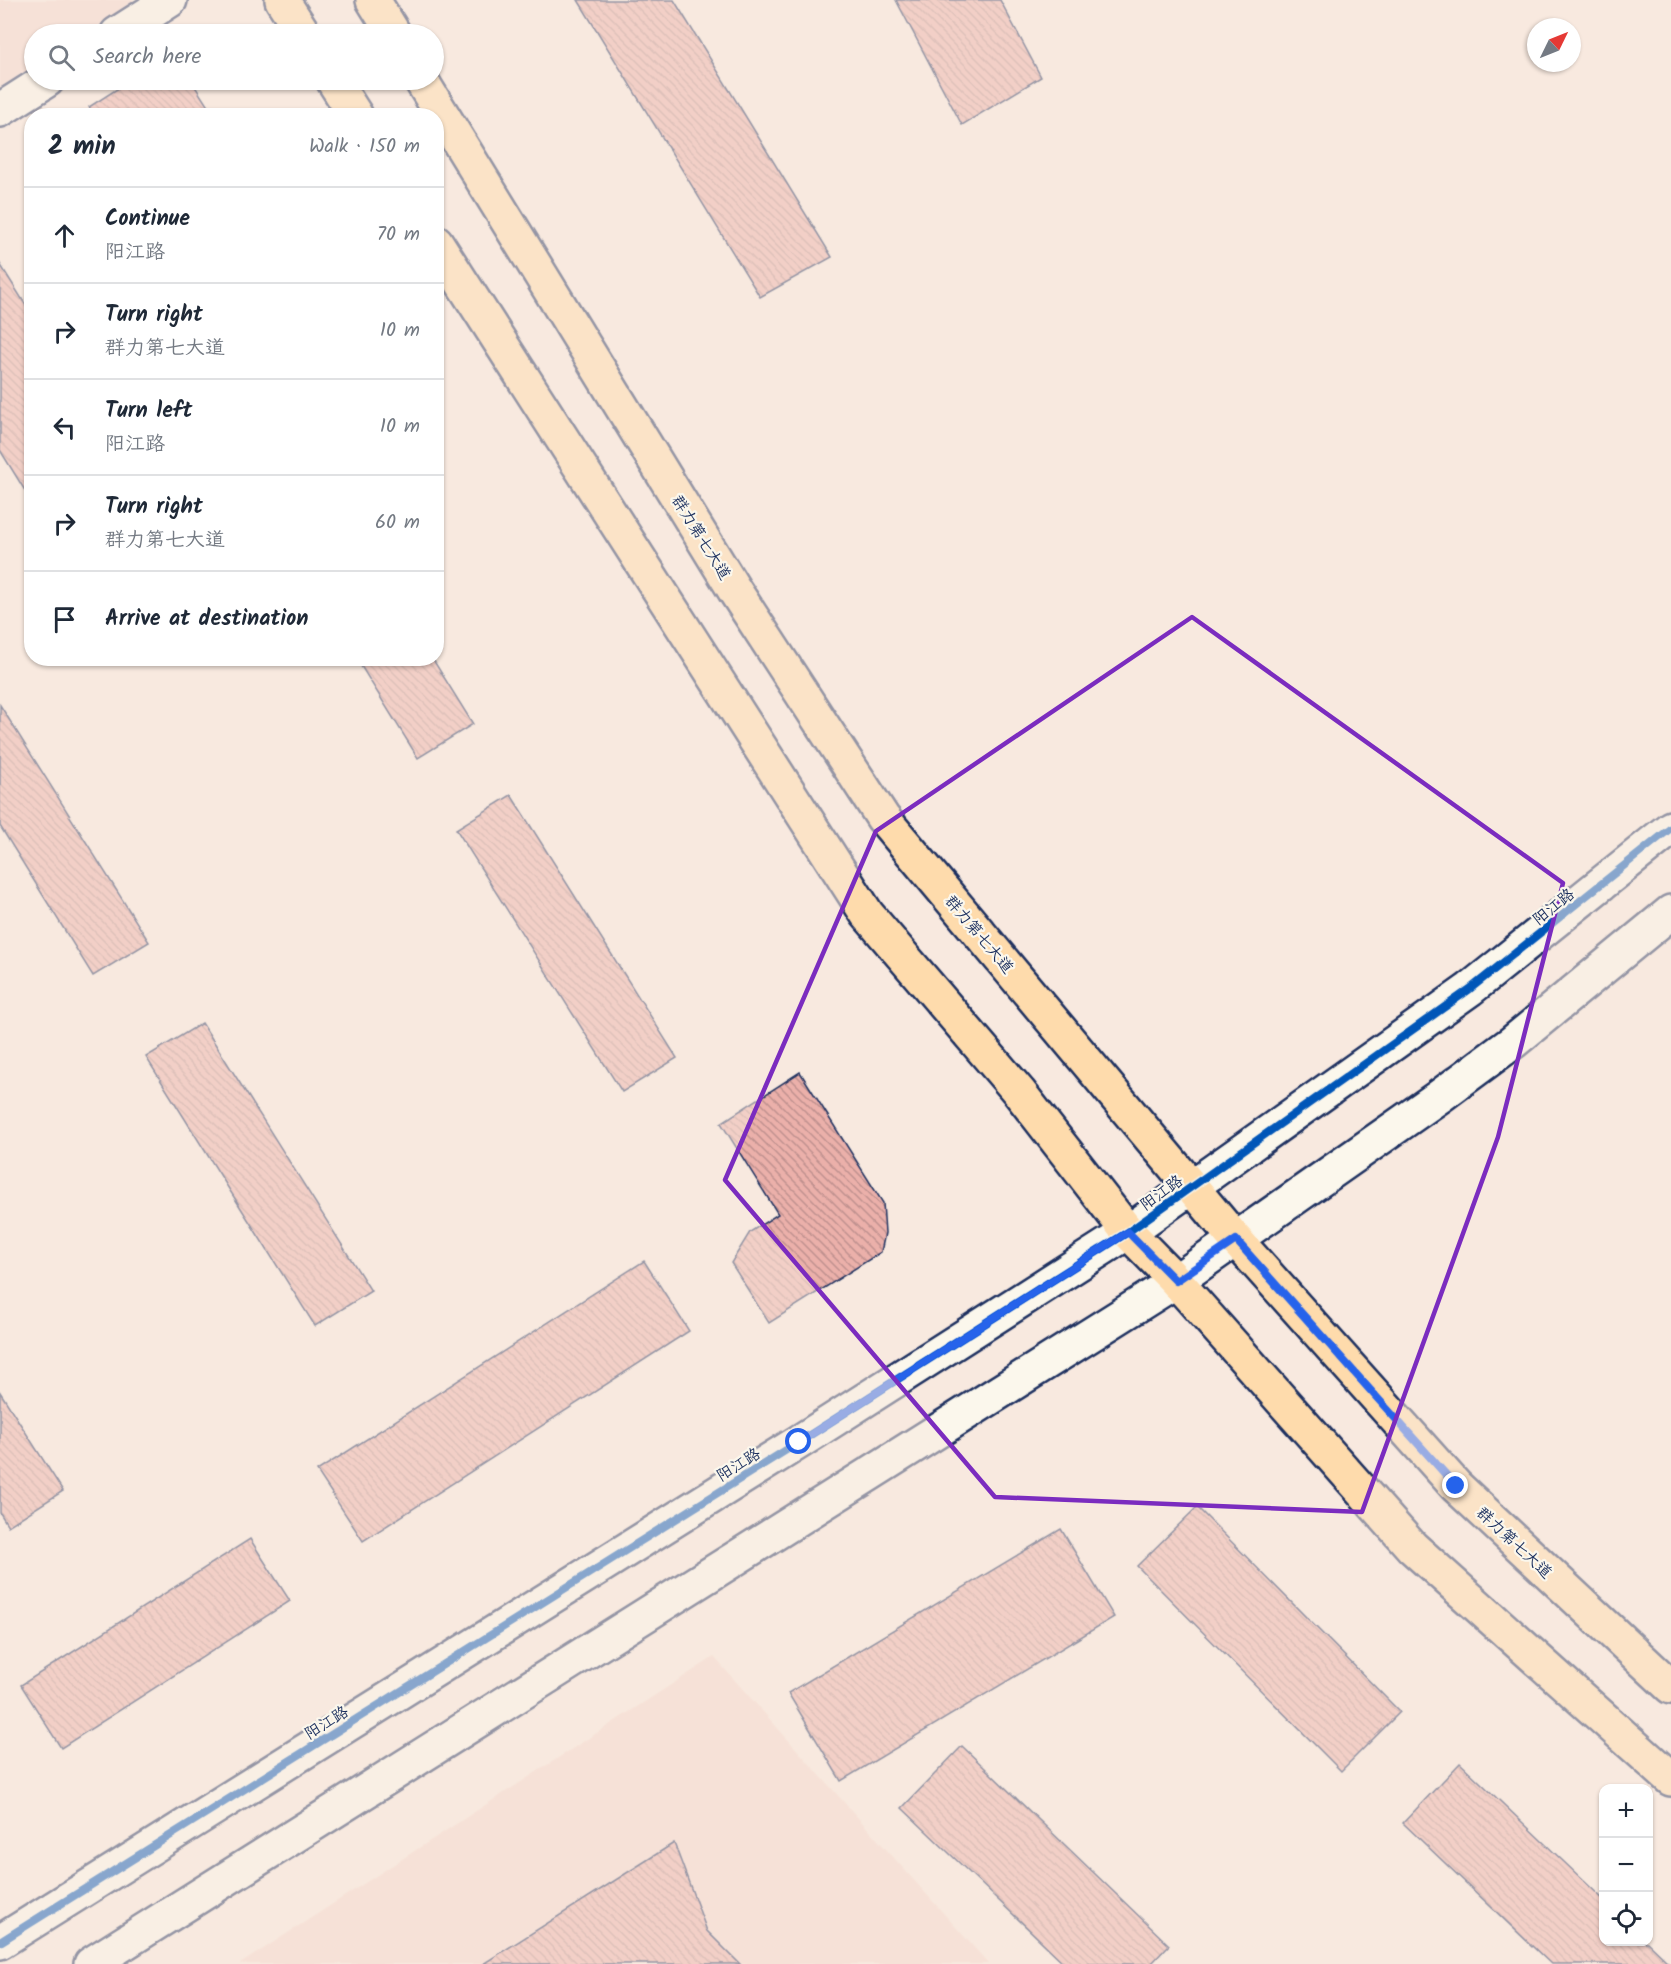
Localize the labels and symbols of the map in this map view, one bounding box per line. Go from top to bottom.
north arrow [1527,18,1581,72]
street label: 群力第七大道 [665,490,737,585]
street label: 阳江路 [1527,882,1580,932]
street label: 群力第七大道 [938,890,1019,980]
street label: 阳江路 [1135,1169,1189,1217]
route start [785,1428,811,1454]
street label: 阳江路 [712,1442,766,1489]
route end [1442,1472,1468,1498]
street label: 群力第七大道 [1470,1501,1558,1585]
street label: 阳江路 [300,1700,354,1747]

